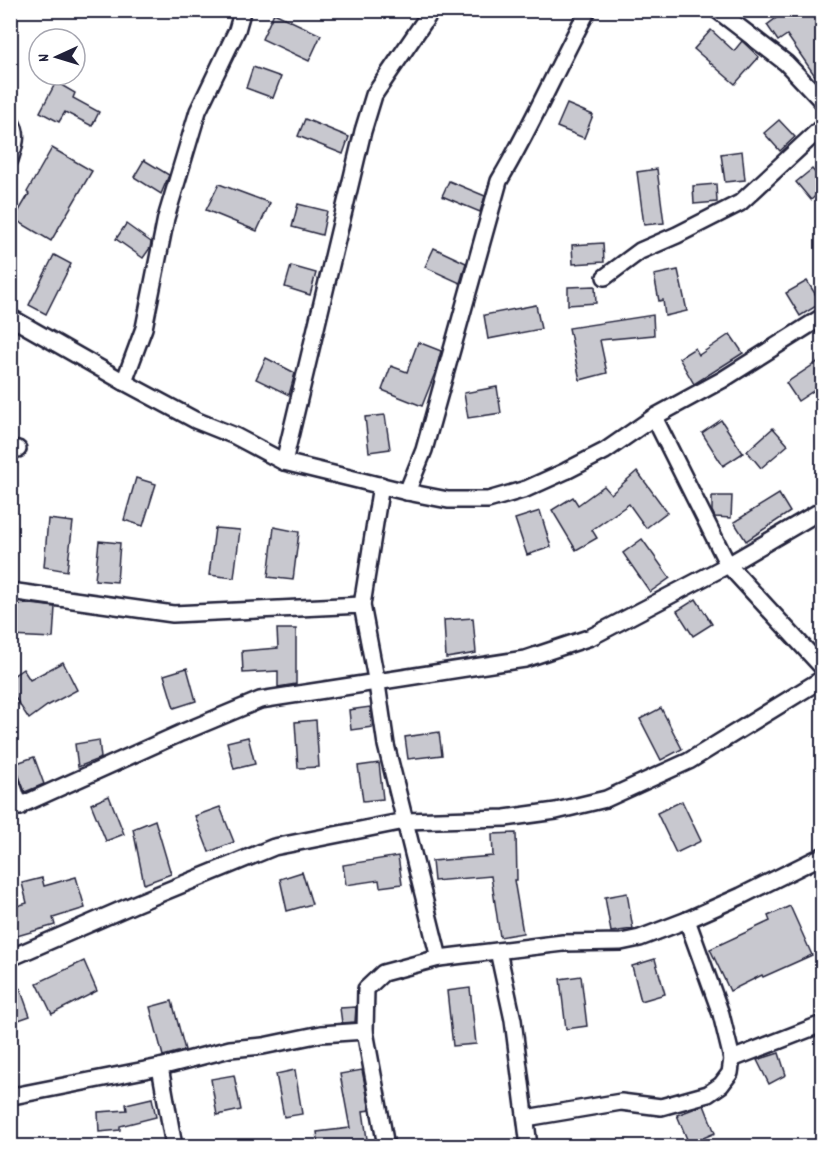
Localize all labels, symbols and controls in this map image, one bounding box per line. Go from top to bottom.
north arrow [27,27,87,87]
text: N [33,53,56,63]

